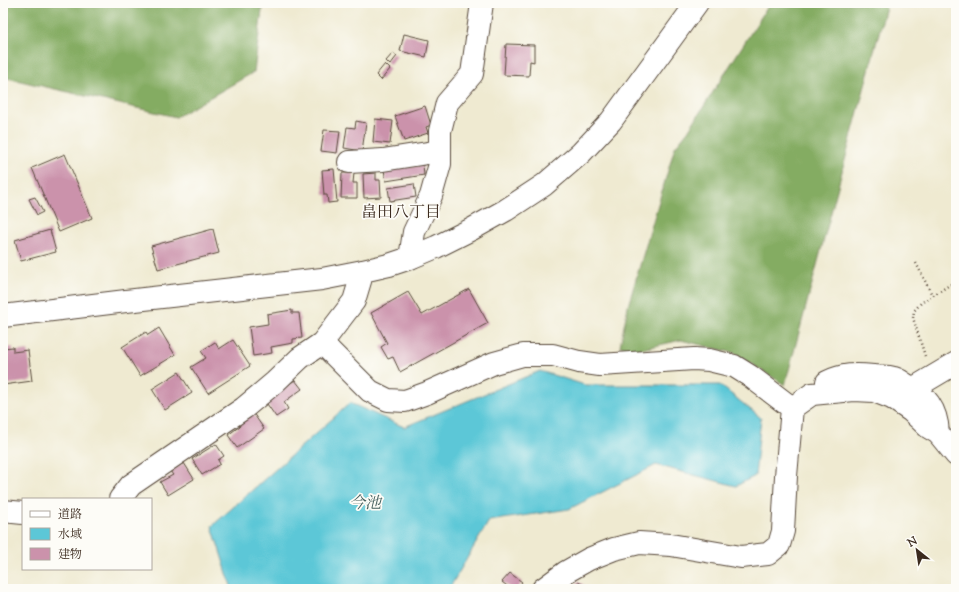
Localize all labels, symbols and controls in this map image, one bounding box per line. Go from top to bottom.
district label: 畠田八丁目 [361,202,441,225]
water label: 今池 [349,493,383,516]
legend [22,498,152,570]
text: 道路 [58,506,82,524]
text: 水域 [58,526,82,544]
north arrow [897,530,937,570]
text: N [904,533,920,552]
text: 建物 [58,546,82,564]

